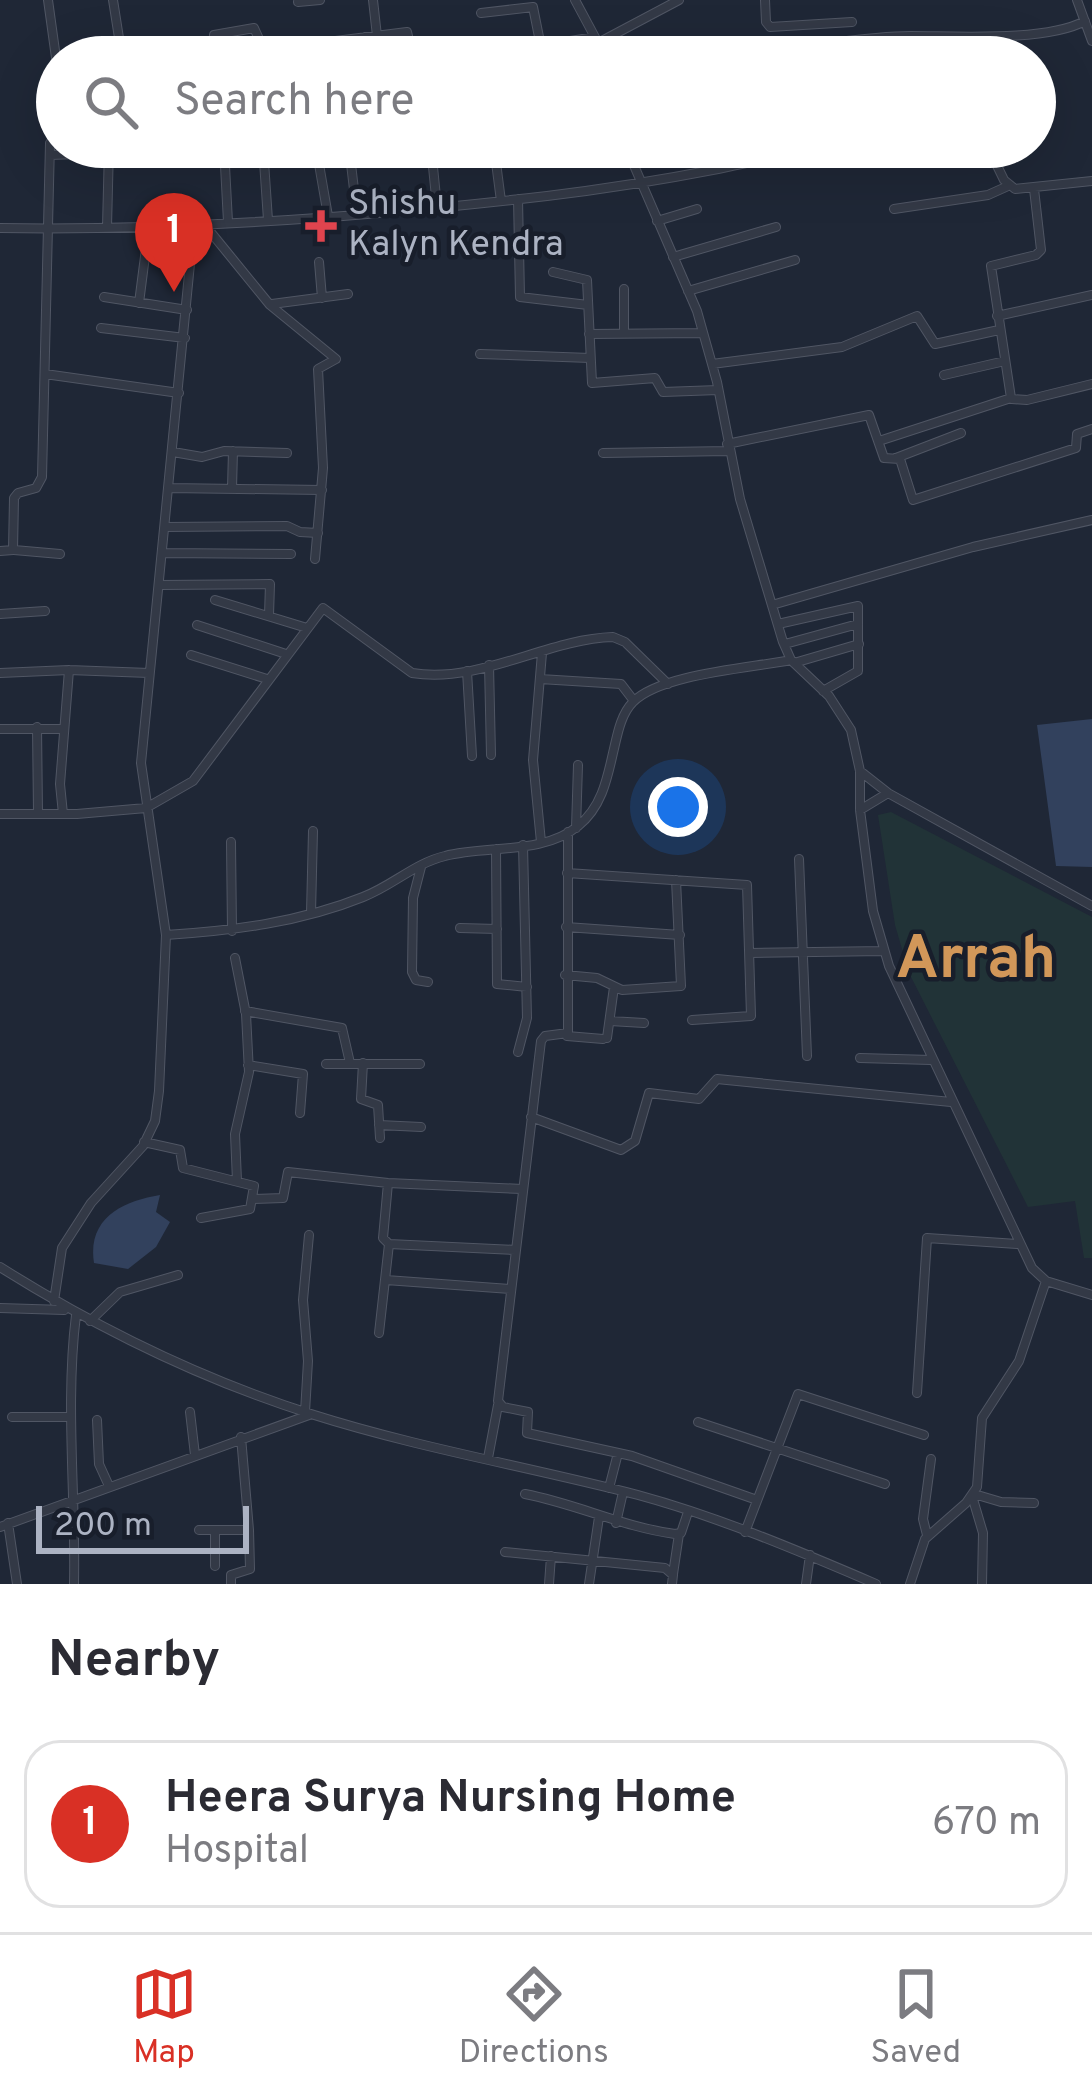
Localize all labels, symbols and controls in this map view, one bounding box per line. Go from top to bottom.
search box [36,36,1056,168]
icon: search [78,69,144,135]
text: Search here [174,74,414,131]
place label: Shishu Kalyn Kendra [348,182,564,269]
pin: 1 [135,193,213,292]
marker: Shishu Kalyn Kendra [305,210,337,242]
your location [648,777,708,837]
district label: Arrah [896,924,1056,1000]
scale bar [36,1500,249,1553]
text: 200 m [54,1506,152,1548]
text: Nearby [48,1630,220,1695]
text: Heera Surya Nursing Home [165,1771,736,1828]
text: 1 [82,1800,98,1849]
text: 670 m [932,1800,1041,1849]
text: Hospital [165,1828,309,1877]
tab: Map [131,1961,197,2075]
tab: Directions [459,1961,609,2075]
tab: Saved [870,1961,961,2075]

